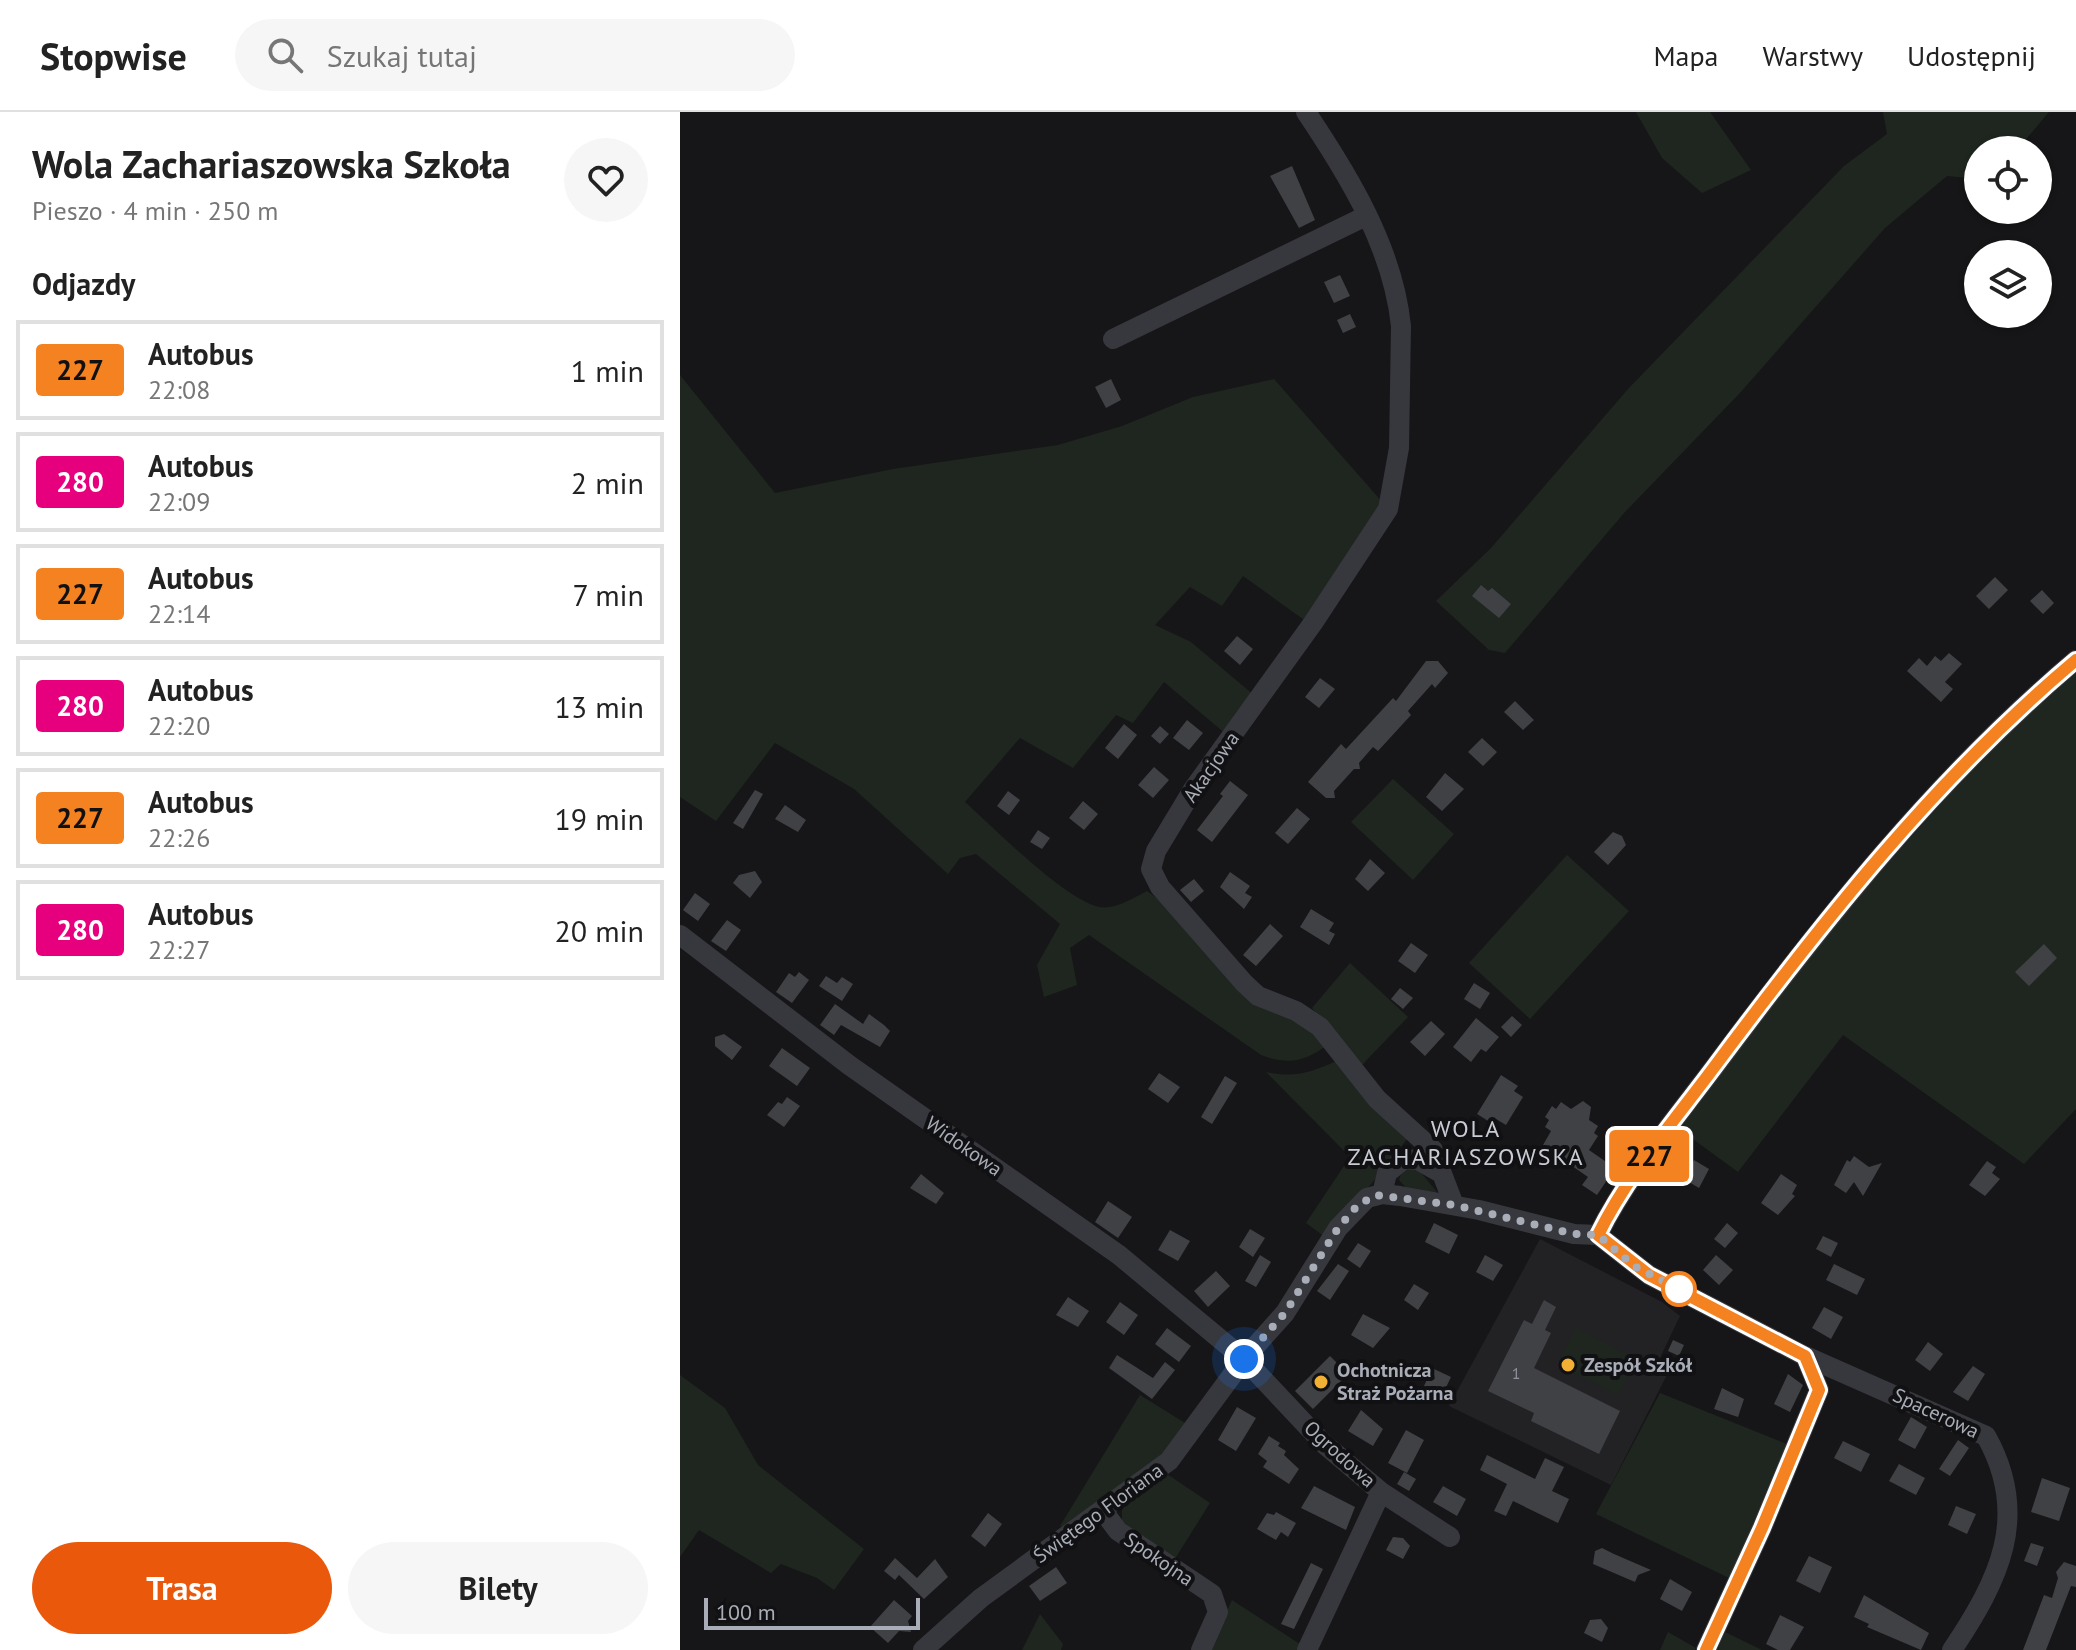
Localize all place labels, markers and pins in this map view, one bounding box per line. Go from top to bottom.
unlabelled marker [1662,1272,1696,1306]
place label: Zespół Szkół [1584,1352,1693,1378]
marker: Zespół Szkół [1559,1356,1577,1374]
place label: Ochotnicza Straż Pożarna [1337,1357,1453,1406]
marker: Ochotnicza Straż Pożarna [1312,1373,1330,1391]

